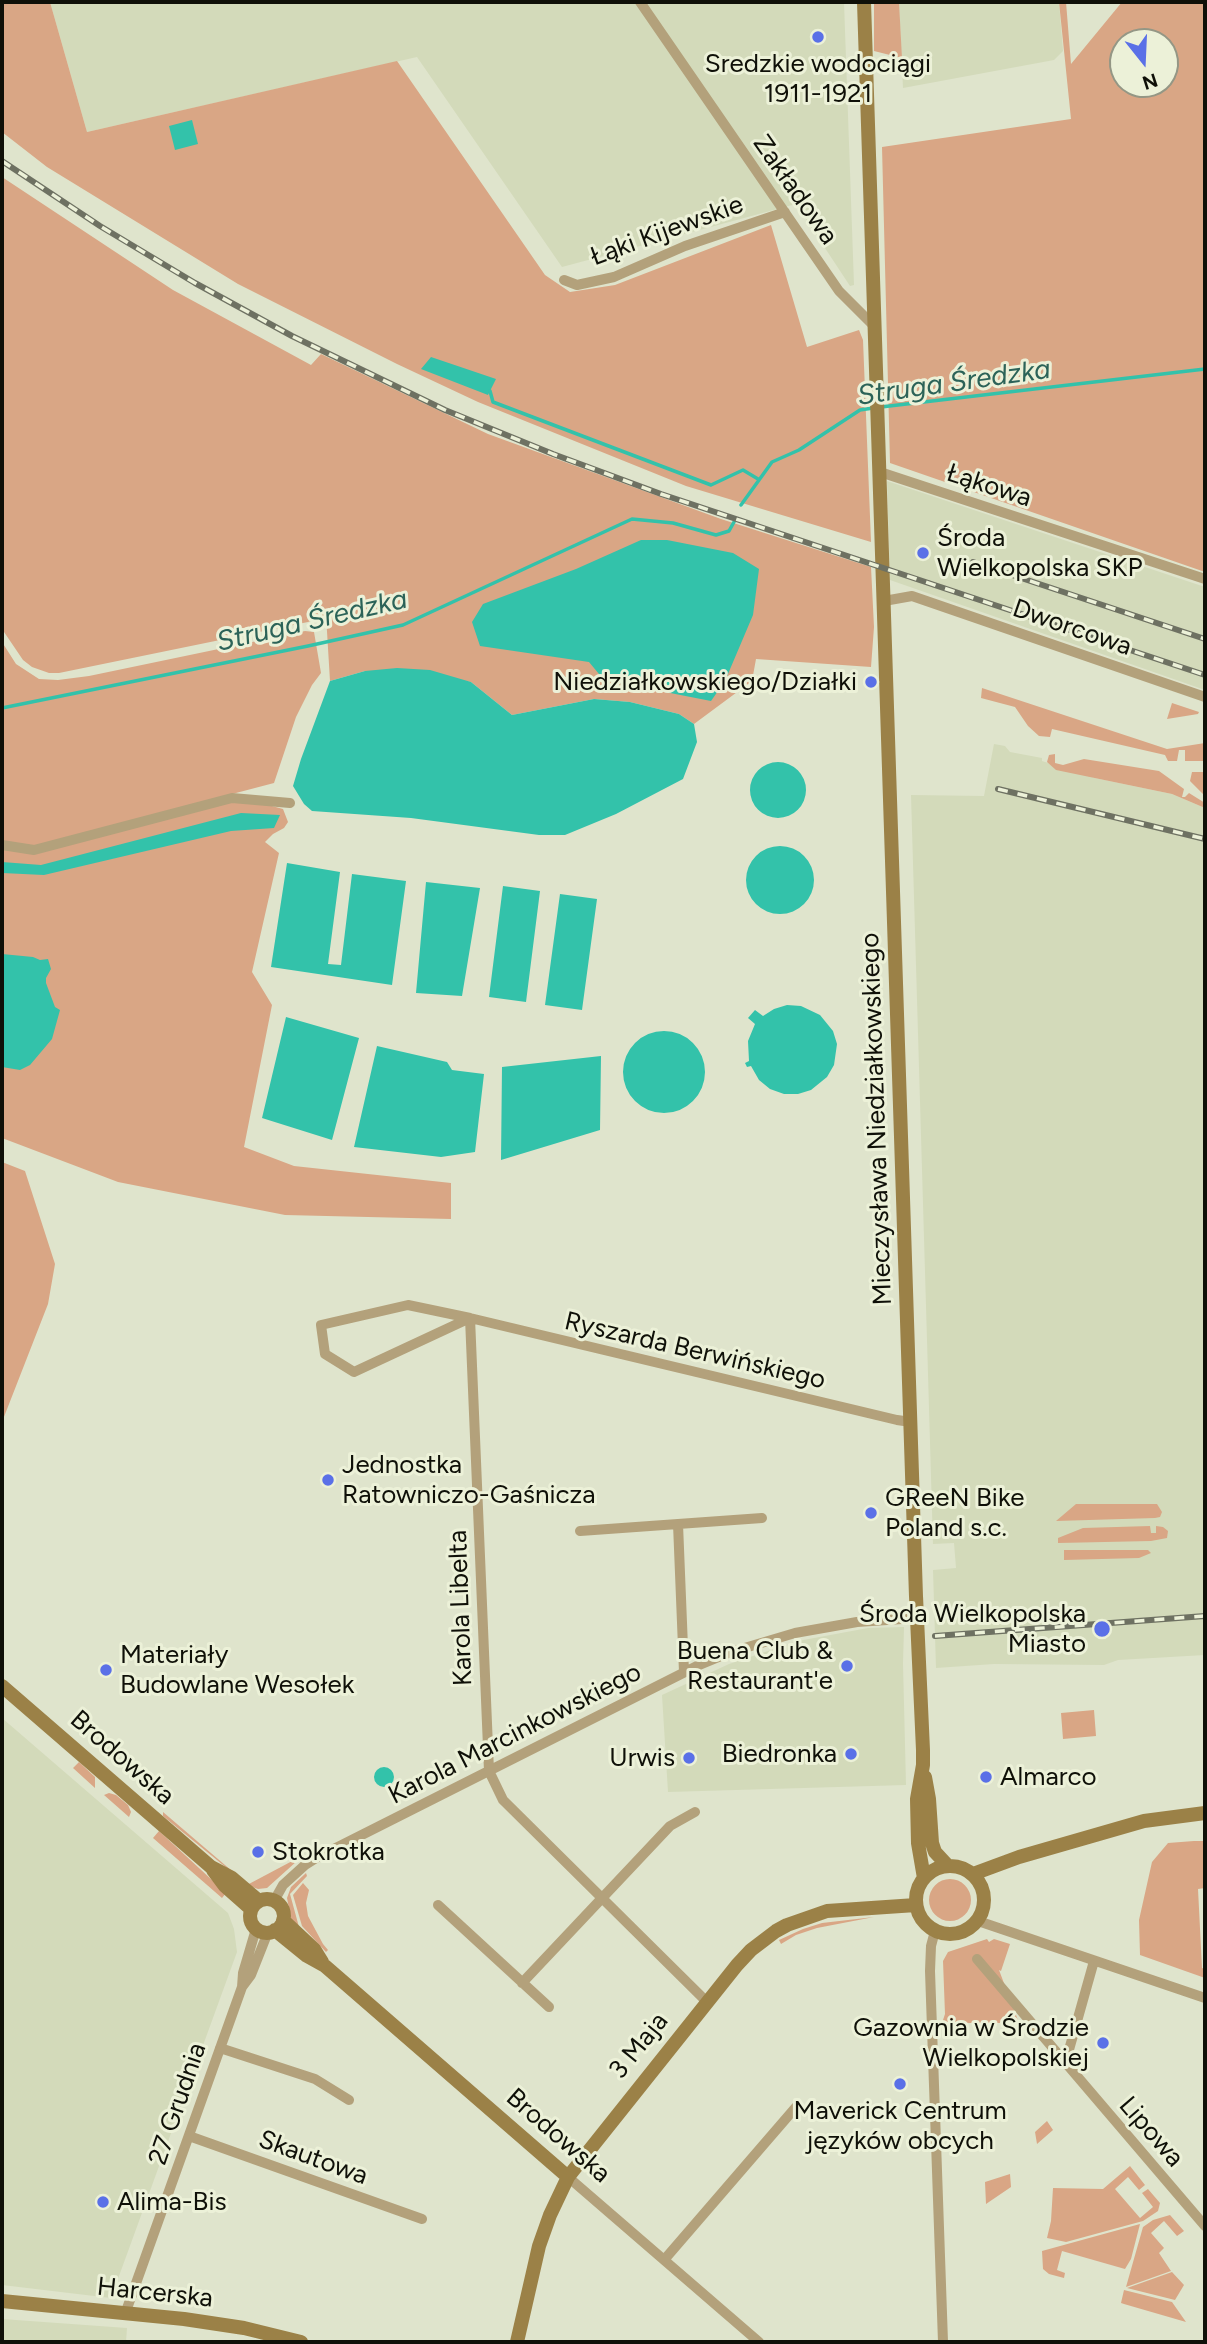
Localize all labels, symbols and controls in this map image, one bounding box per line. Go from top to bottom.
north arrow [1109,28,1179,98]
marker: Sredzkie wodociągi 1911-1921 [810,29,826,45]
place label: Sredzkie wodociągi 1911-1921 [705,48,931,110]
text: N [1139,68,1161,95]
street label: Zakładowa [746,129,844,251]
street label: Łąki Kijewskie [587,189,747,273]
water label: Struga Średzka [855,353,1053,413]
street label: Łąkowa [943,458,1035,514]
place label: Środa Wielkopolska SKP [937,522,1142,584]
marker: Środa Wielkopolska SKP [915,545,931,561]
water label: Struga Średzka [213,583,411,659]
street label: Dworcowa [1008,593,1136,663]
place label: Niedziałkowskiego/Działki [553,666,857,698]
marker: Niedziałkowskiego/Działki [863,674,879,690]
street label: Mieczysława Niedziałkowskiego [855,932,899,1306]
street label: Ryszarda Berwińskiego [562,1306,828,1396]
place label: Jednostka Ratowniczo-Gaśnicza [342,1449,596,1510]
marker: Jednostka Ratowniczo-Gaśnicza [320,1472,336,1488]
place label: GReeN Bike Poland s.c. [885,1482,1024,1544]
marker: GReeN Bike Poland s.c. [863,1505,879,1521]
street label: Karola Libelta [443,1530,479,1686]
place label: Środa Wielkopolska Miasto [859,1598,1086,1660]
marker: Środa Wielkopolska Miasto [1092,1619,1112,1639]
place label: Buena Club & Restaurant'e [677,1635,833,1696]
place label: Materiały Budowlane Wesołek [120,1639,354,1700]
street label: Karola Marcinkowskiego [383,1657,647,1811]
marker: Buena Club & Restaurant'e [839,1658,855,1674]
marker: Materiały Budowlane Wesołek [98,1662,114,1678]
street label: Brodowska [64,1704,180,1812]
place label: Biedronka [722,1738,837,1770]
place label: Urwis [609,1742,675,1774]
marker: Biedronka [843,1746,859,1762]
marker: Urwis [681,1750,697,1766]
place label: Almarco [1000,1761,1097,1793]
marker: Almarco [978,1769,994,1785]
place label: Stokrotka [272,1836,385,1868]
marker: Stokrotka [250,1844,266,1860]
street label: 3 Maja [603,2007,675,2085]
place label: Gazownia w Środzie Wielkopolskiej [853,2012,1089,2074]
marker: Gazownia w Środzie Wielkopolskiej [1095,2035,1111,2051]
street label: 27 Grudnia [143,2039,213,2169]
marker: Maverick Centrum języków obcych [892,2076,908,2092]
street label: Brodowska [500,2082,616,2190]
street label: Lipowa [1112,2090,1190,2174]
place label: Maverick Centrum języków obcych [793,2095,1007,2156]
street label: Skautowa [254,2124,372,2192]
place label: Alima-Bis [117,2186,227,2218]
marker: Alima-Bis [95,2194,111,2210]
street label: Harcerska [96,2271,214,2315]

